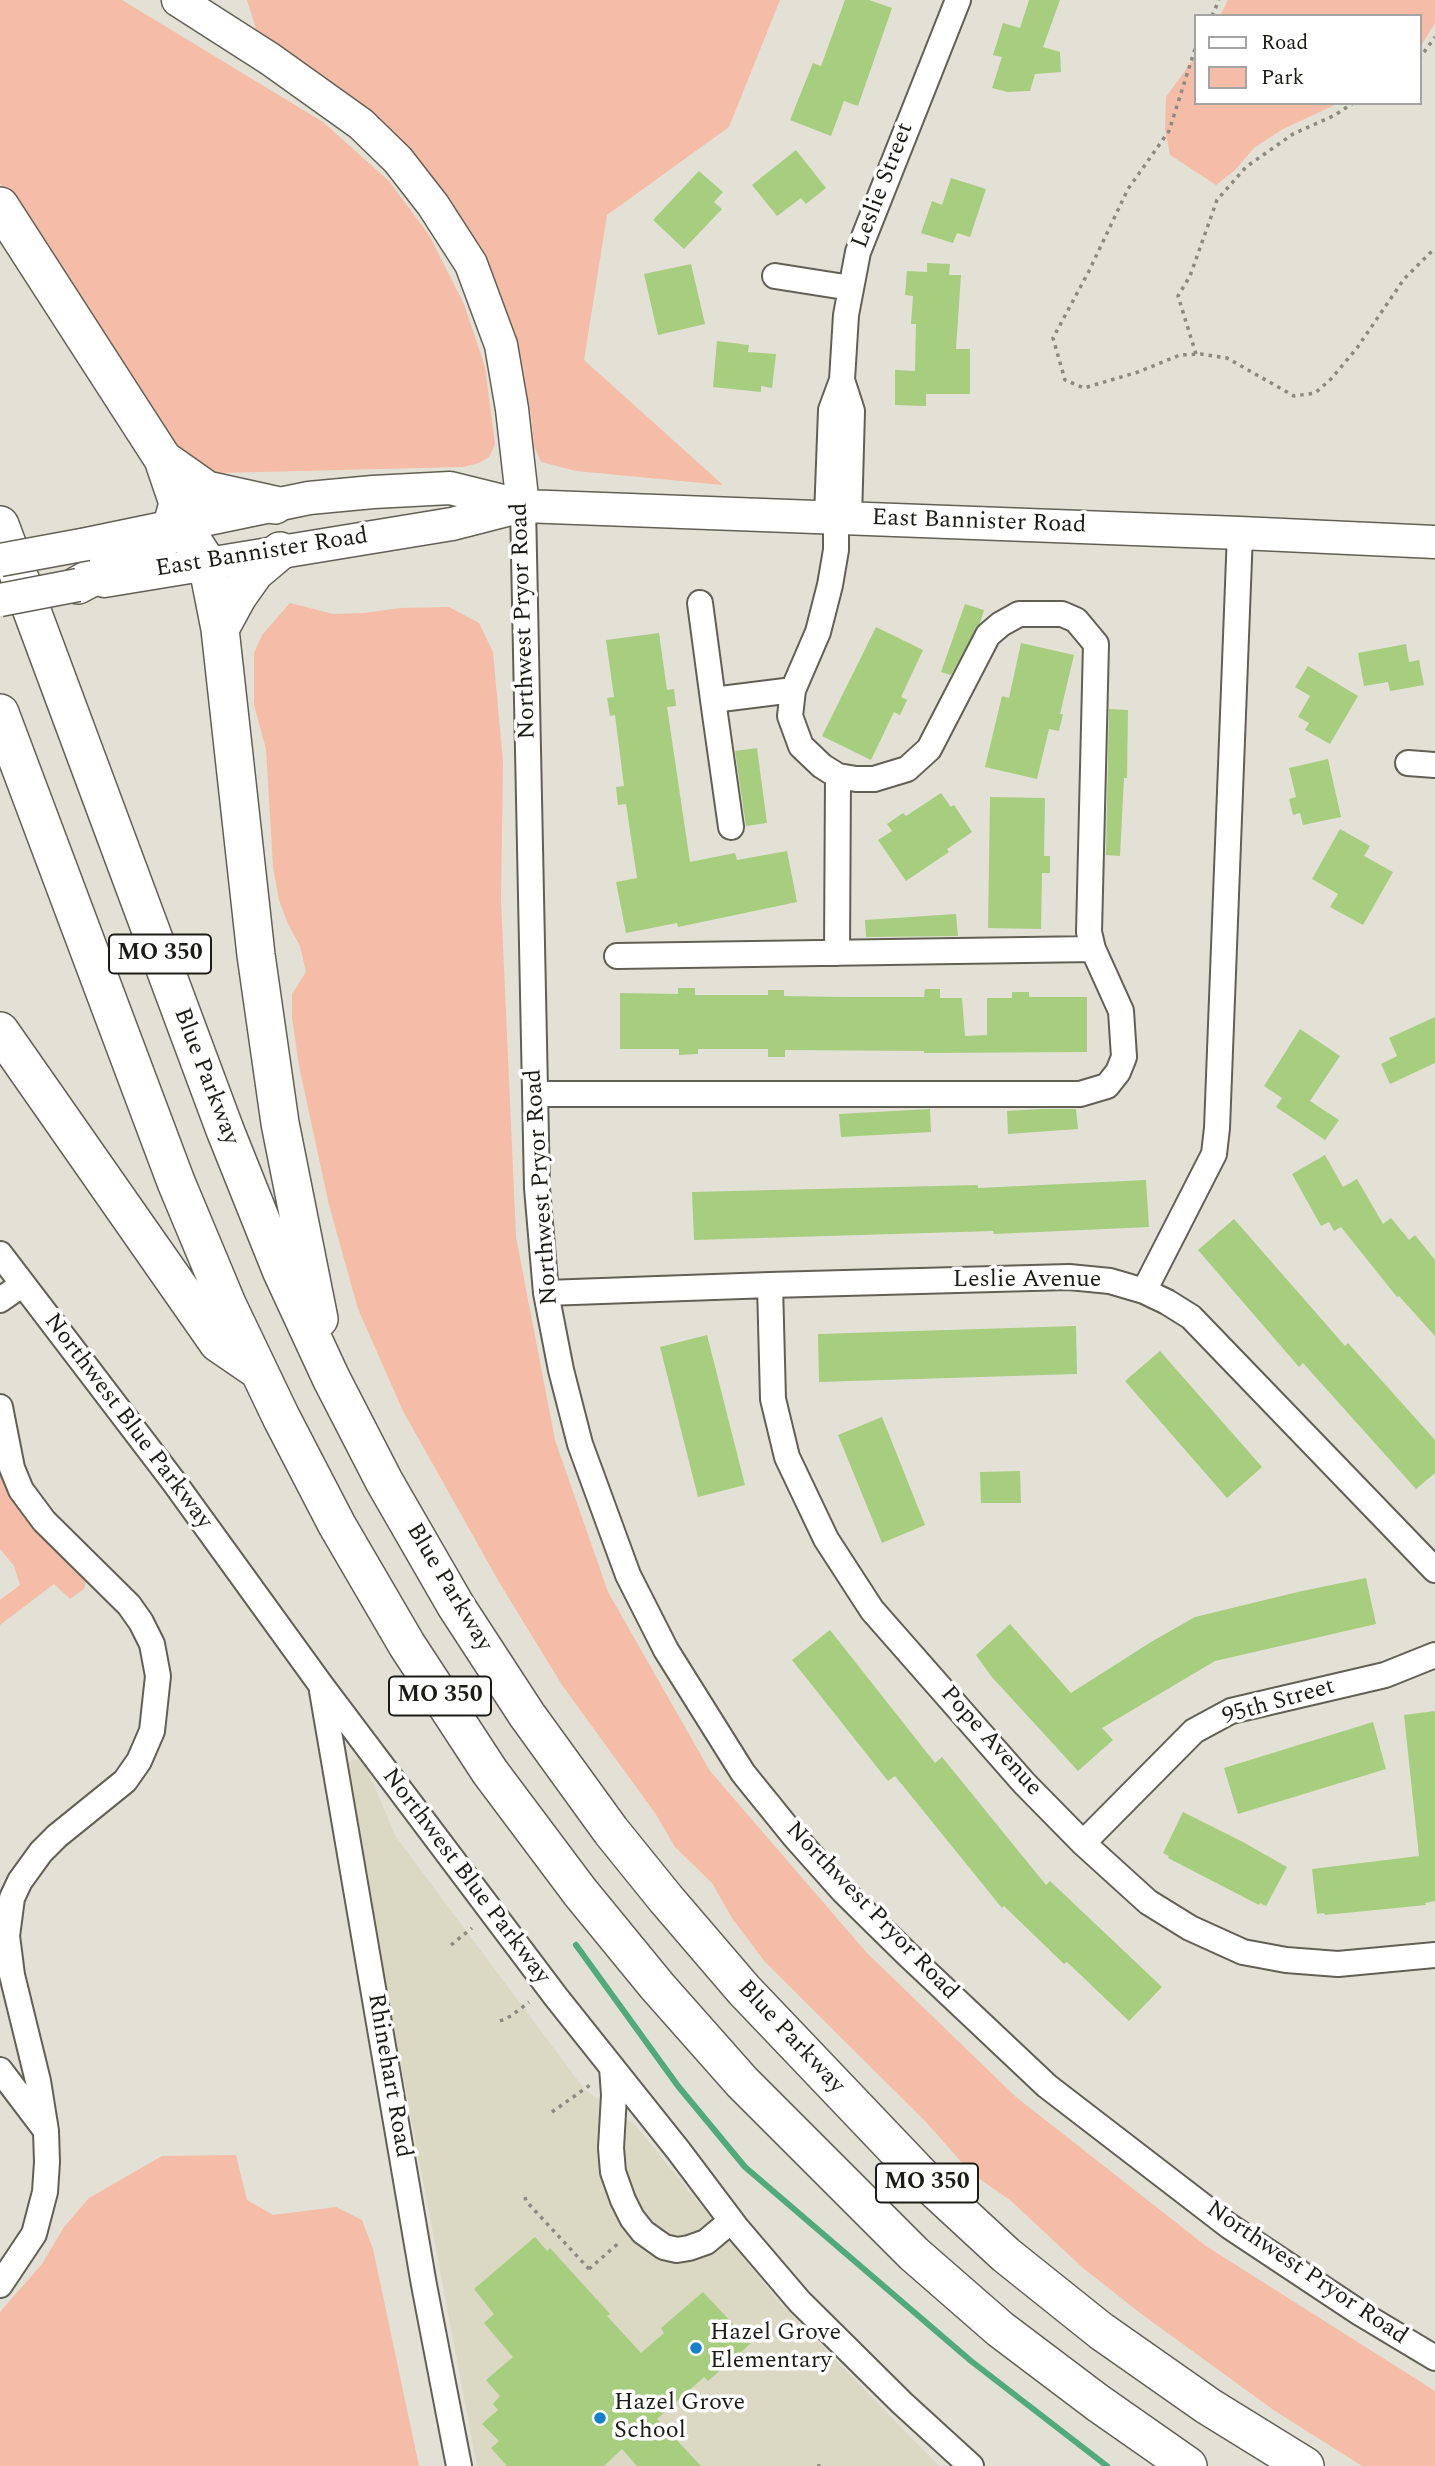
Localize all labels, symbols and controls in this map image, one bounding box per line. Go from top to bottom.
legend [1194,14,1421,105]
text: Road [1261,27,1308,59]
text: Park [1261,62,1304,94]
street label: Leslie Street [847,119,921,253]
street label: Northwest Pryor Road [506,502,544,740]
street label: East Bannister Road [871,505,1087,541]
street label: East Bannister Road [154,523,370,585]
road number: MO 350 [109,934,211,973]
street label: Blue Parkway [166,1004,244,1150]
street label: Northwest Pryor Road [520,1068,566,1306]
street label: Leslie Avenue [953,1267,1101,1295]
street label: Northwest Blue Parkway [36,1308,218,1536]
street label: Blue Parkway [398,1519,498,1657]
street label: 95th Street [1220,1673,1338,1733]
road number: MO 350 [389,1676,491,1716]
street label: Pope Avenue [933,1681,1047,1803]
street label: Northwest Blue Parkway [374,1763,556,1991]
street label: Northwest Pryor Road [778,1817,964,2007]
street label: Blue Parkway [730,1975,850,2101]
street label: Rhinehart Road [359,1992,417,2160]
road number: MO 350 [876,2164,978,2202]
street label: Northwest Pryor Road [1200,2196,1412,2352]
place label: Hazel Grove Elementary [710,2320,841,2376]
marker: Hazel Grove Elementary [688,2340,704,2356]
place label: Hazel Grove School [614,2390,745,2446]
marker: Hazel Grove School [592,2410,608,2426]

